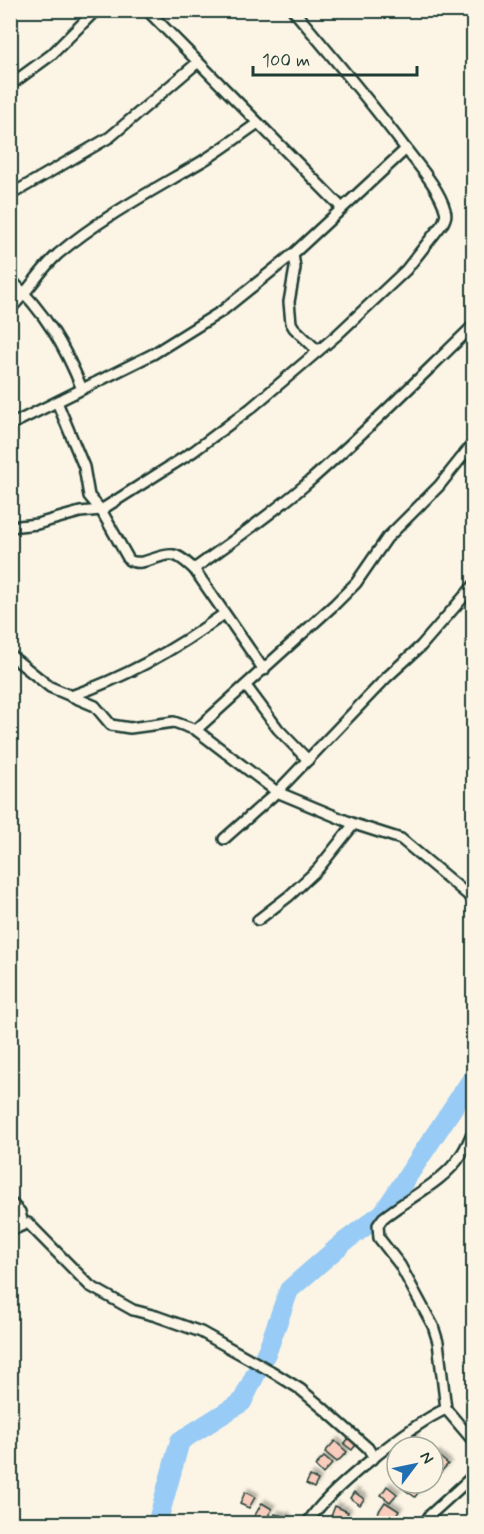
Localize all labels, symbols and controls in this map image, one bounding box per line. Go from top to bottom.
scale bar [253,39,416,77]
text: 100 m [262,49,310,73]
north arrow [385,1435,445,1495]
text: N [415,1448,438,1468]

